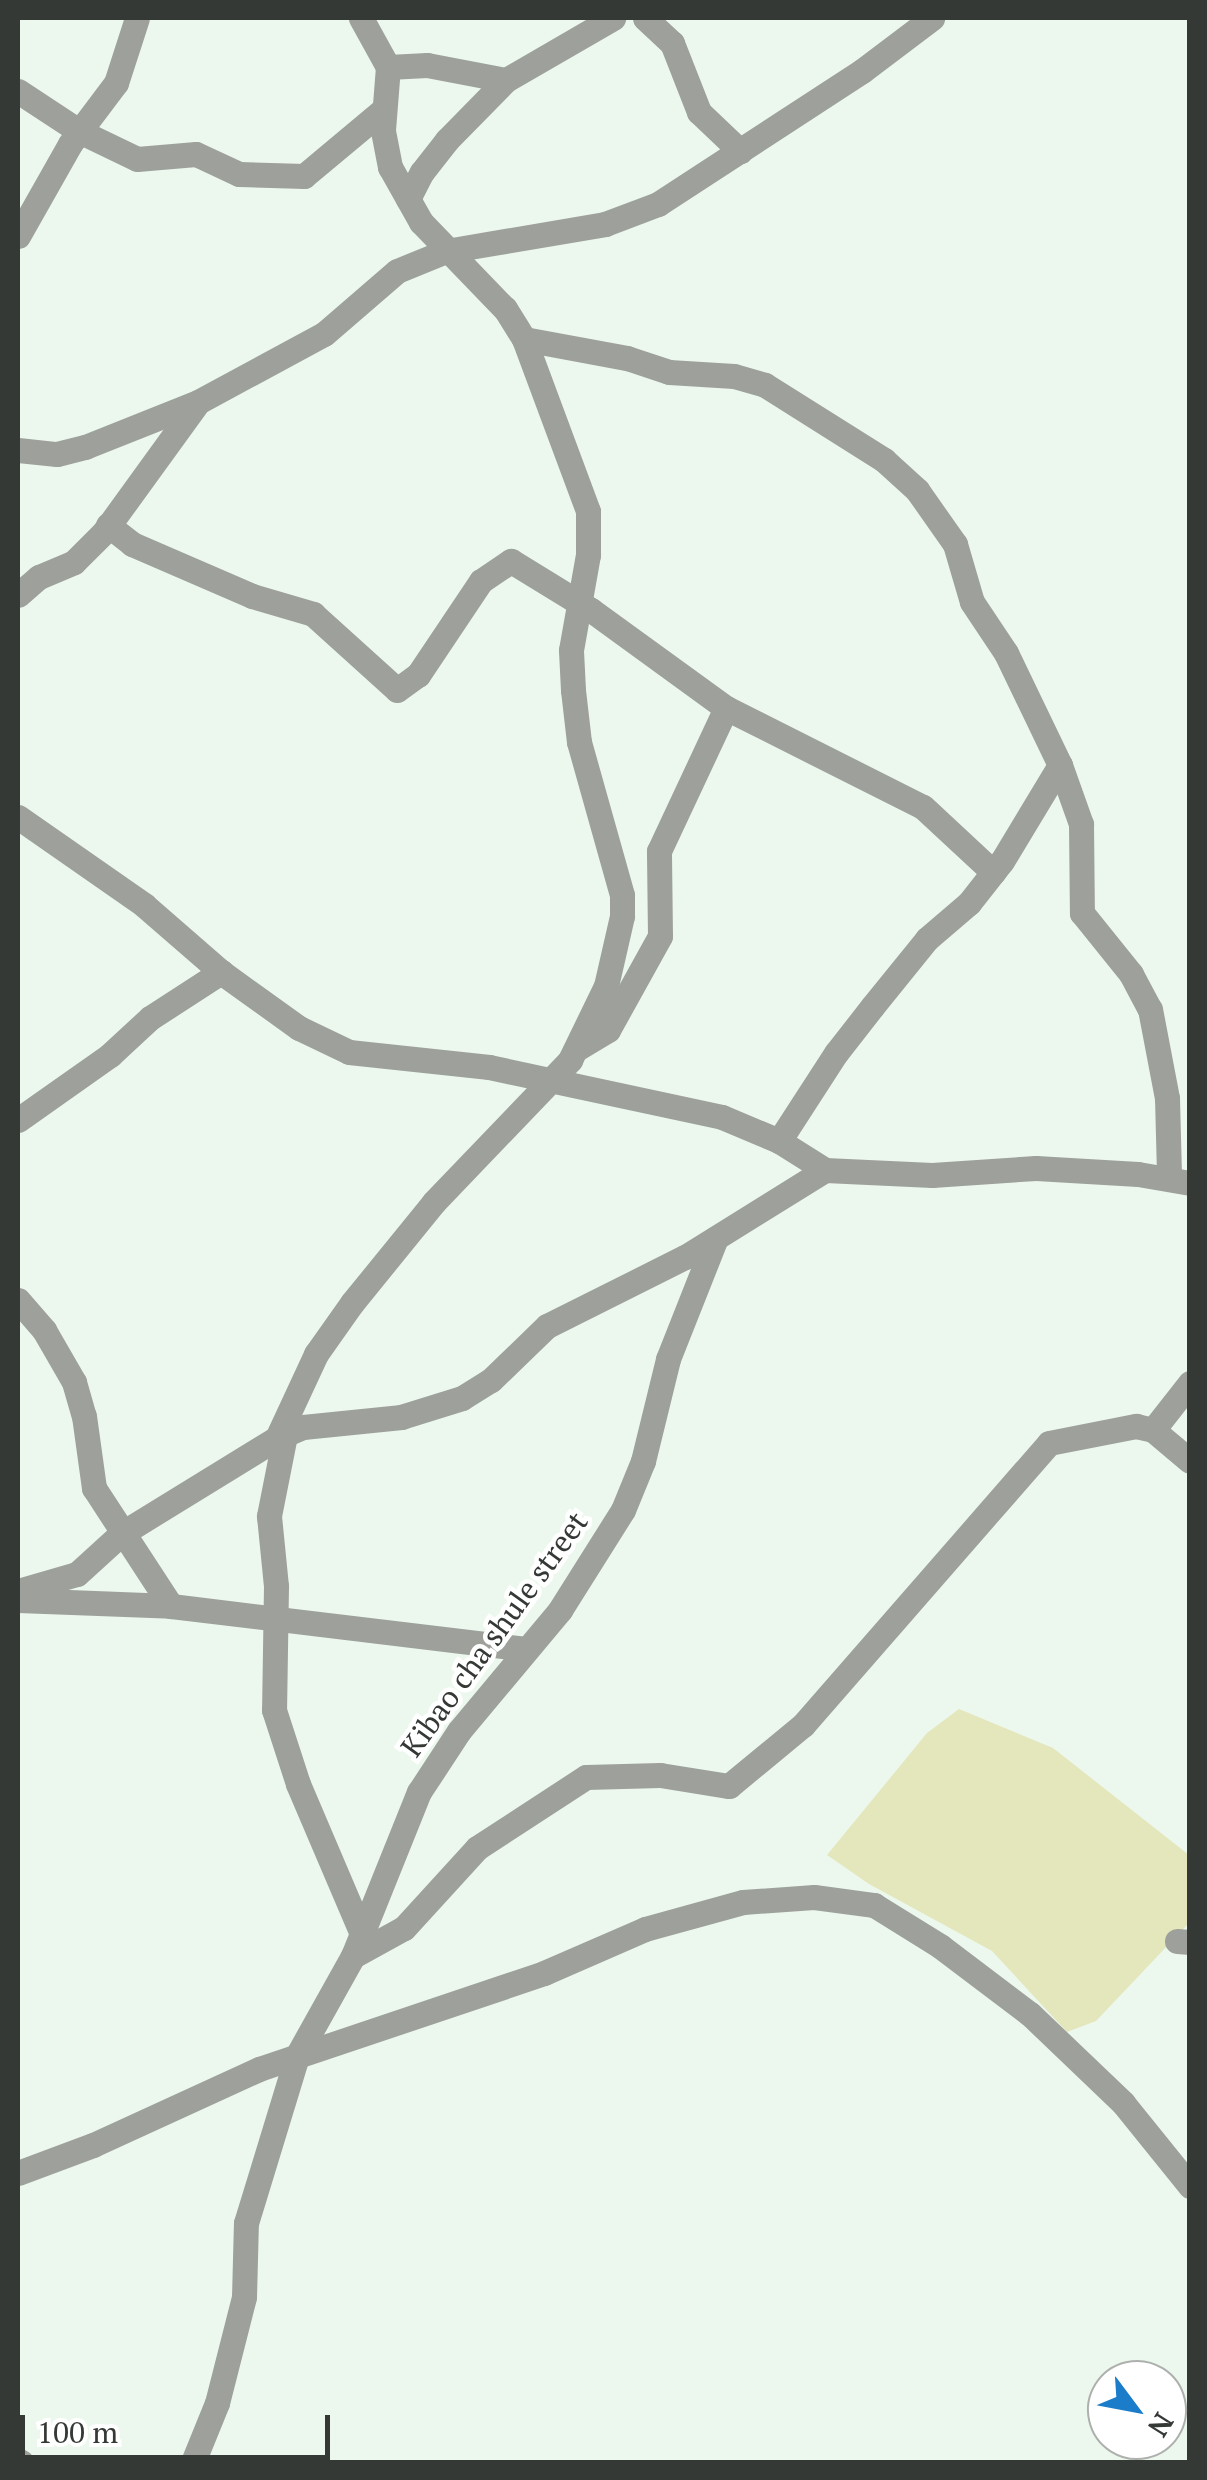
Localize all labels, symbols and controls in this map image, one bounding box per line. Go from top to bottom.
street label: Kibao cha shule street [393,1504,595,1764]
north arrow [1087,2360,1187,2460]
scale bar [25,2395,335,2457]
text: N [1140,2406,1182,2444]
text: 100 m [37,2412,118,2452]

